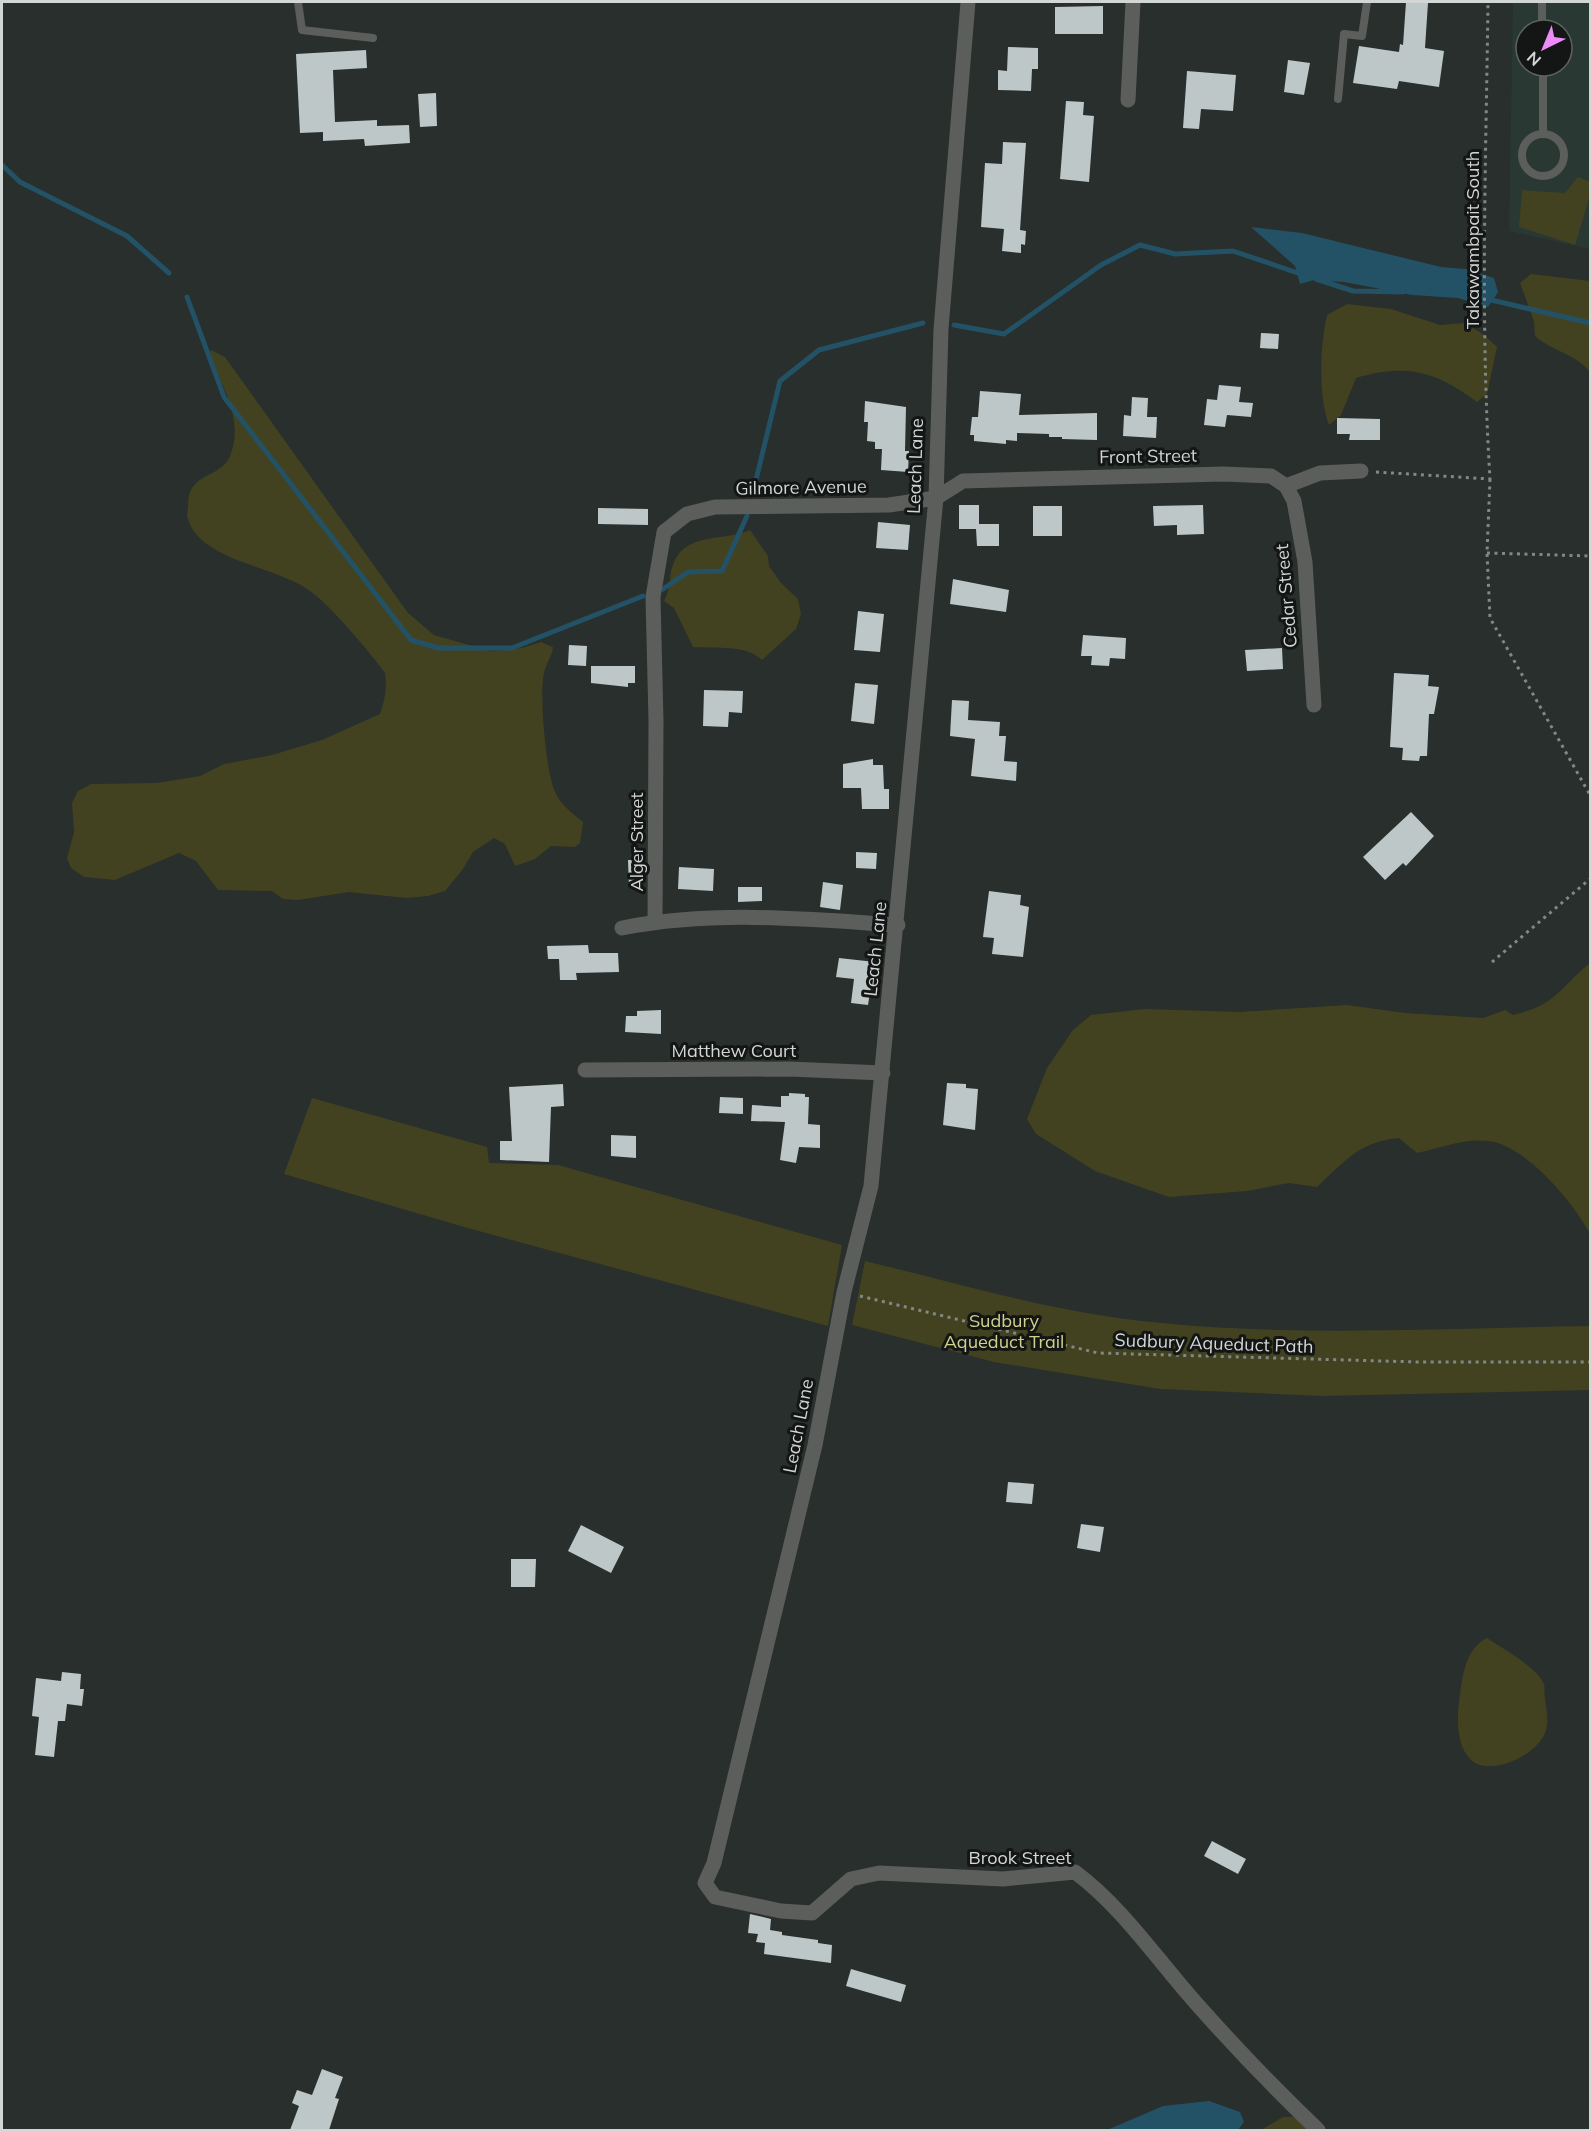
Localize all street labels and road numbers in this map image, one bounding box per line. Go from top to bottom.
street label: Takawambpait South [1461,151,1484,329]
street label: Leach Lane [902,418,928,514]
street label: Front Street [1099,444,1197,468]
street label: Gilmore Avenue [735,474,867,500]
street label: Cedar Street [1270,543,1302,649]
street label: Alger Street [625,792,648,892]
street label: Leach Lane [859,900,891,998]
street label: Matthew Court [672,1039,796,1062]
street label: Sudbury Aqueduct Path [1114,1328,1314,1358]
street label: Leach Lane [778,1377,818,1475]
street label: Brook Street [969,1846,1071,1869]

